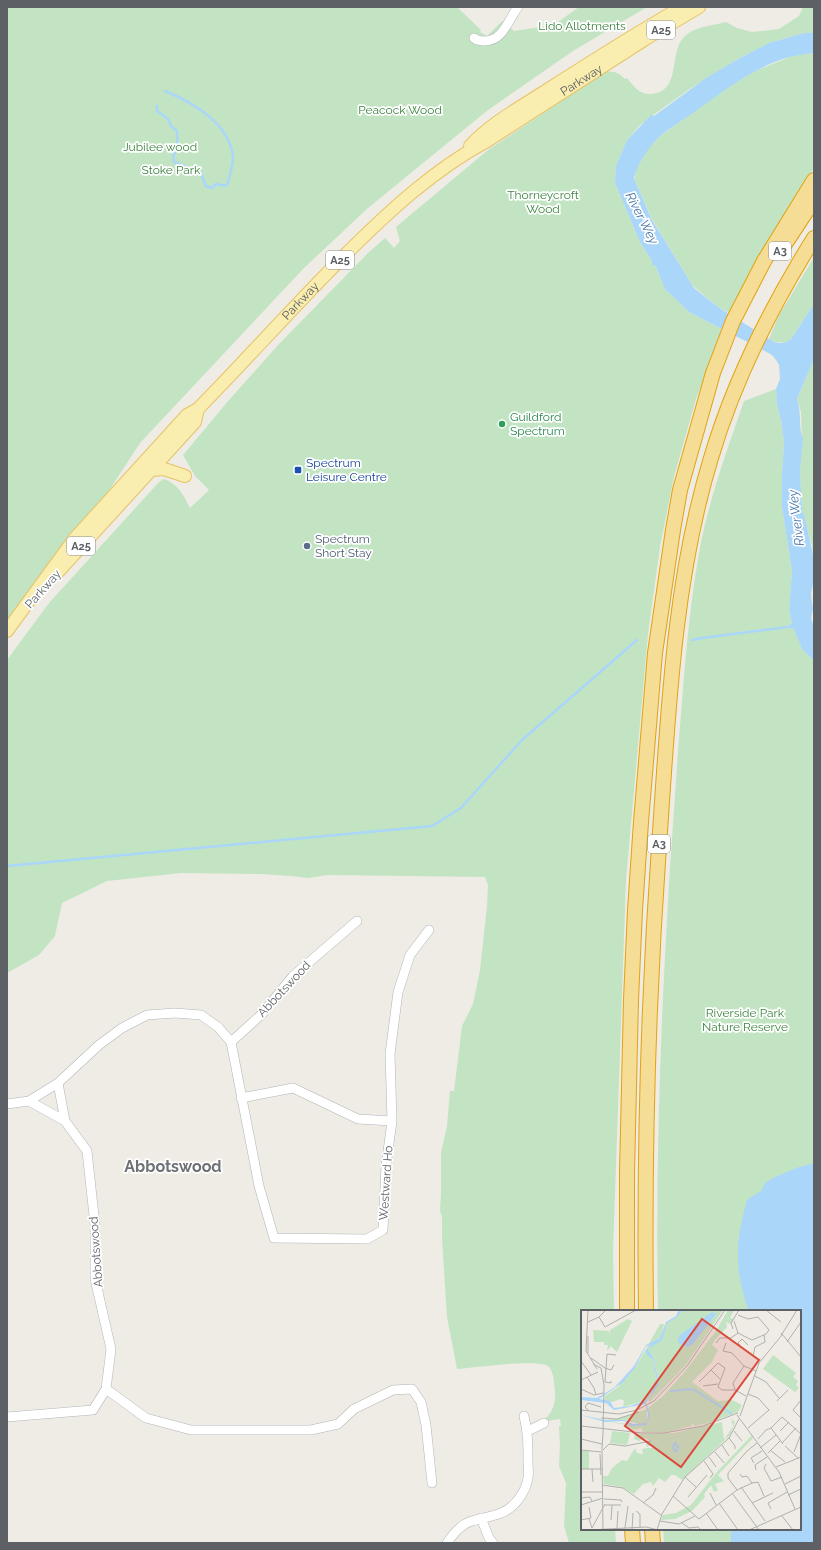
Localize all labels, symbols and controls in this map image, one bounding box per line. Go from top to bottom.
park label: Lido Allotments [538,19,626,33]
road number: A25 [647,21,675,39]
street label: Parkway [558,61,605,99]
park label: Peacock Wood [358,103,442,117]
park label: Jubilee wood [123,140,197,154]
park label: Stoke Park [142,163,201,177]
park label: Thorneycroft Wood [507,188,579,216]
water label: River Wey [623,189,662,247]
road number: A3 [769,242,791,260]
road number: A25 [326,251,354,269]
street label: Parkway [279,279,322,323]
place label: Guildford Spectrum [510,410,565,438]
marker: Guildford Spectrum [497,419,507,429]
place label: Spectrum Leisure Centre [306,456,387,484]
marker: Spectrum Leisure Centre [293,465,303,475]
water label: River Wey [785,488,807,547]
place label: Spectrum Short Stay [315,532,372,560]
road number: A25 [67,537,95,555]
marker: Spectrum Short Stay [302,541,312,551]
street label: Parkway [22,567,64,611]
road number: A3 [648,835,670,853]
street label: Abbotswood [255,958,313,1020]
park label: Riverside Park Nature Reserve [702,1006,788,1034]
street label: Westward Ho [376,1145,396,1221]
district label: Abbotswood [124,1157,222,1176]
street label: Abbotswood [87,1216,105,1288]
inset map [581,1310,801,1530]

